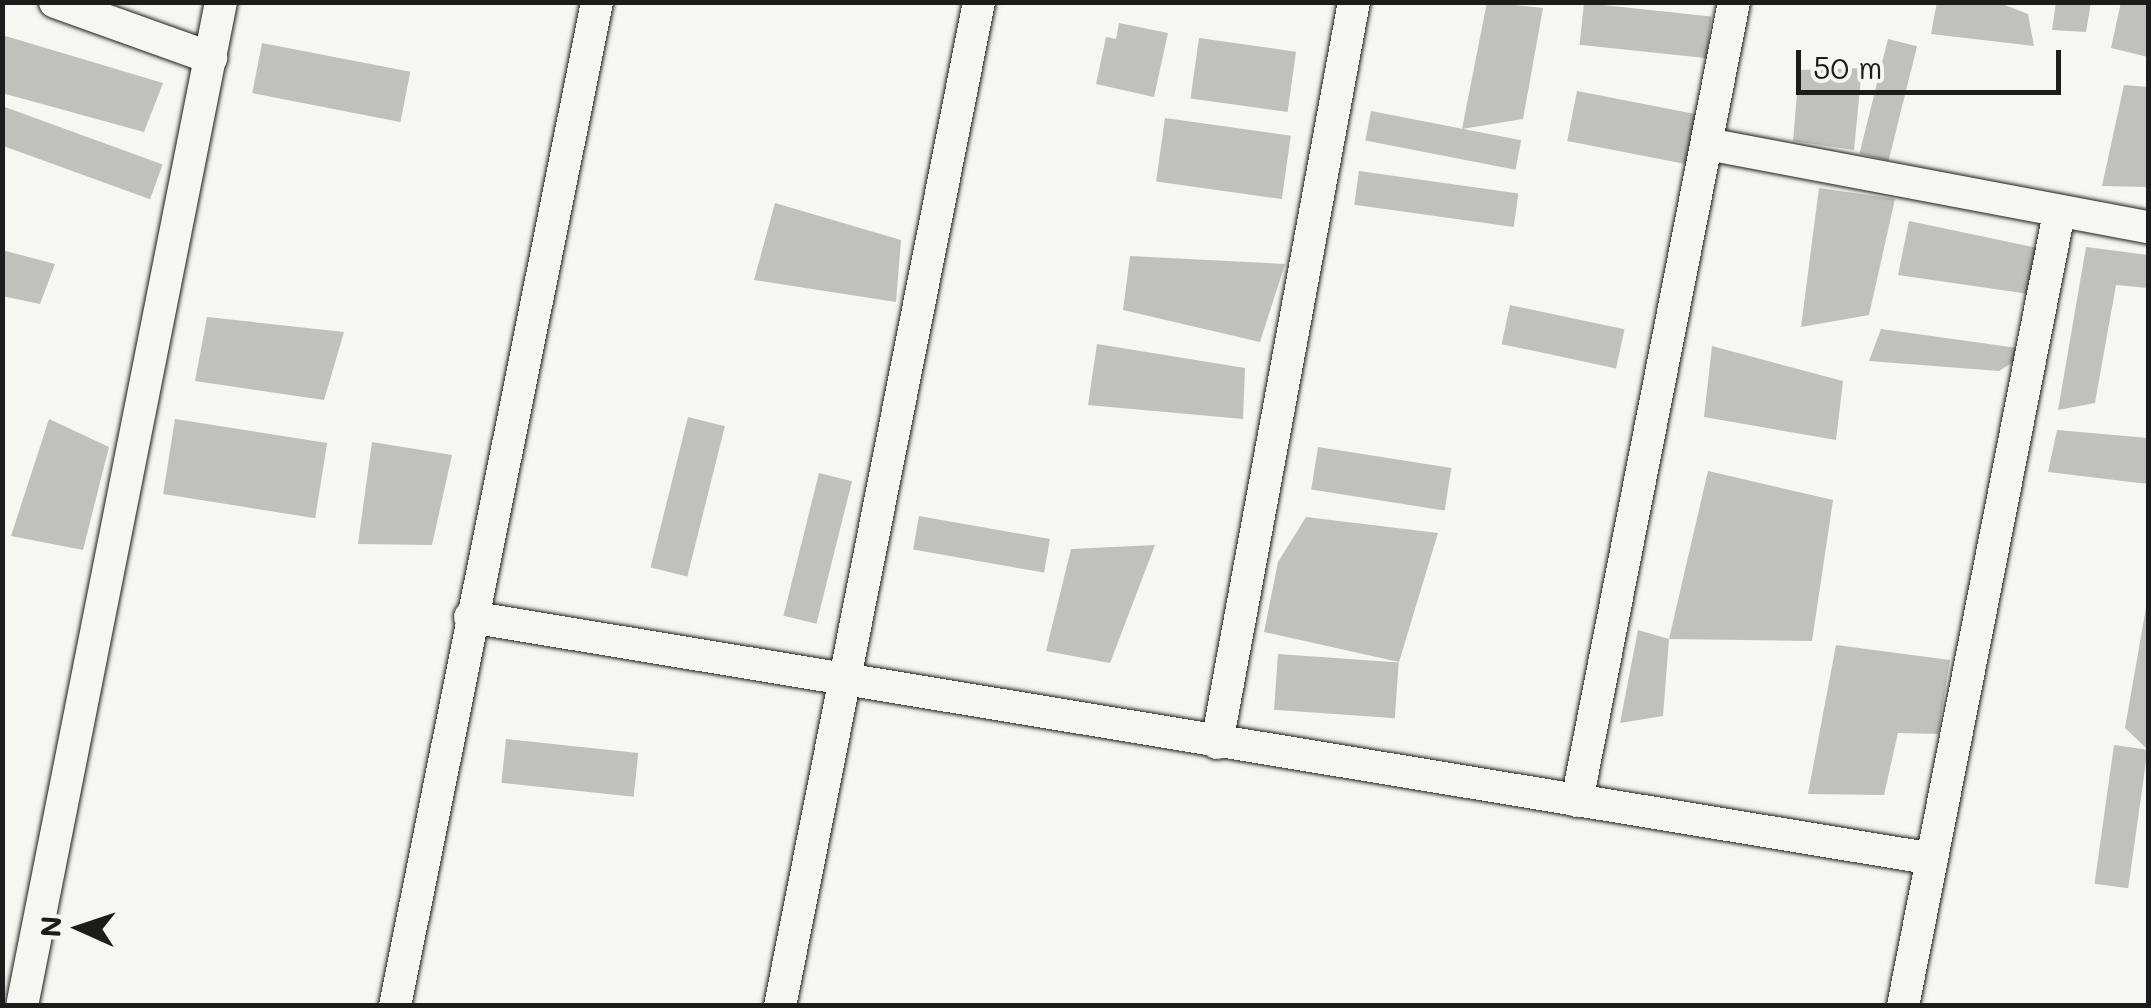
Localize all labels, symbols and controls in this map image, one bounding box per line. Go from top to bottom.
scale bar [1801,30,2066,92]
text: 50 m [1813,47,1883,87]
north arrow [30,878,130,978]
text: N [32,915,69,938]

